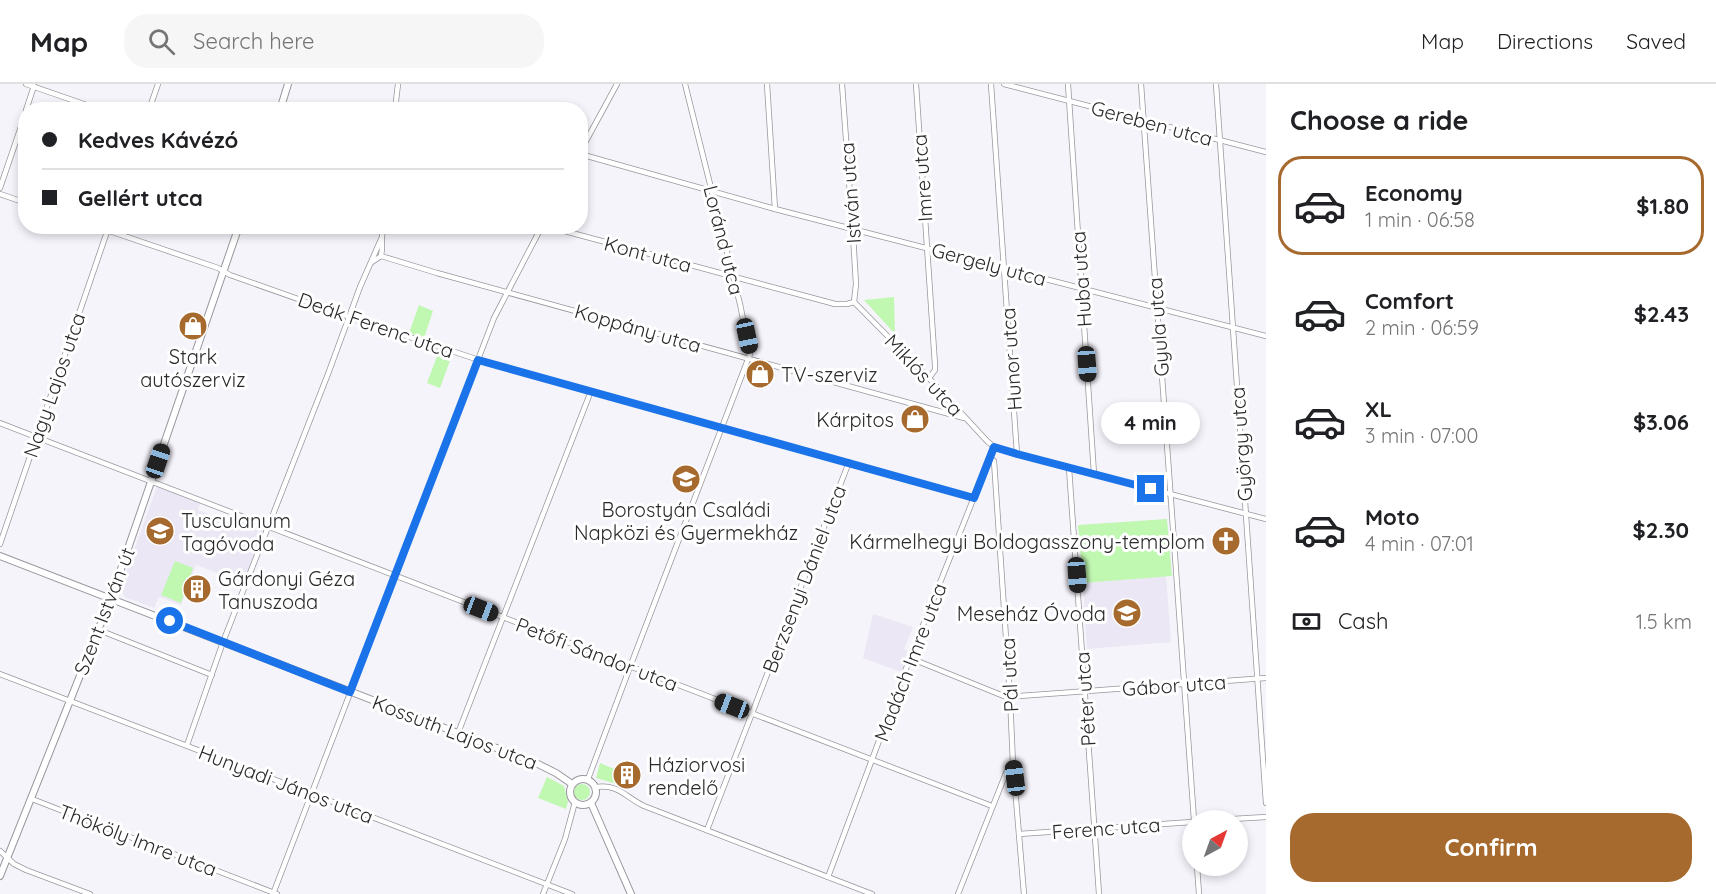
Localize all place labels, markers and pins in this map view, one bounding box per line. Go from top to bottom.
shop icon: Stark autószerviz [177,310,209,342]
place label: Stark autószerviz [140,344,246,392]
shop icon: TV-szerviz [744,358,776,390]
place label: TV-szerviz [781,362,878,387]
shop icon: Kárpitos [899,403,931,435]
place label: Kárpitos [816,407,894,432]
school or university icon: Borostyán Családi Napközi és Gyermekház [670,463,702,495]
place label: Borostyán Családi Napközi és Gyermekház [574,497,798,545]
place label: Tusculanum Tagóvoda [181,508,291,556]
school or university icon: Tusculanum Tagóvoda [144,515,176,547]
church icon: Kármelhegyi Boldogasszony-templom [1210,525,1242,557]
place label: Kármelhegyi Boldogasszony-templom [849,529,1205,554]
place label: Gárdonyi Géza Tanuszoda [218,566,355,614]
building icon: Gárdonyi Géza Tanuszoda [181,573,213,605]
school or university icon: Meseház Óvoda [1111,597,1143,629]
place label: Meseház Óvoda [957,601,1106,626]
place label: Háziorvosi rendelő [648,752,745,800]
building icon: Háziorvosi rendelő [611,759,643,791]

